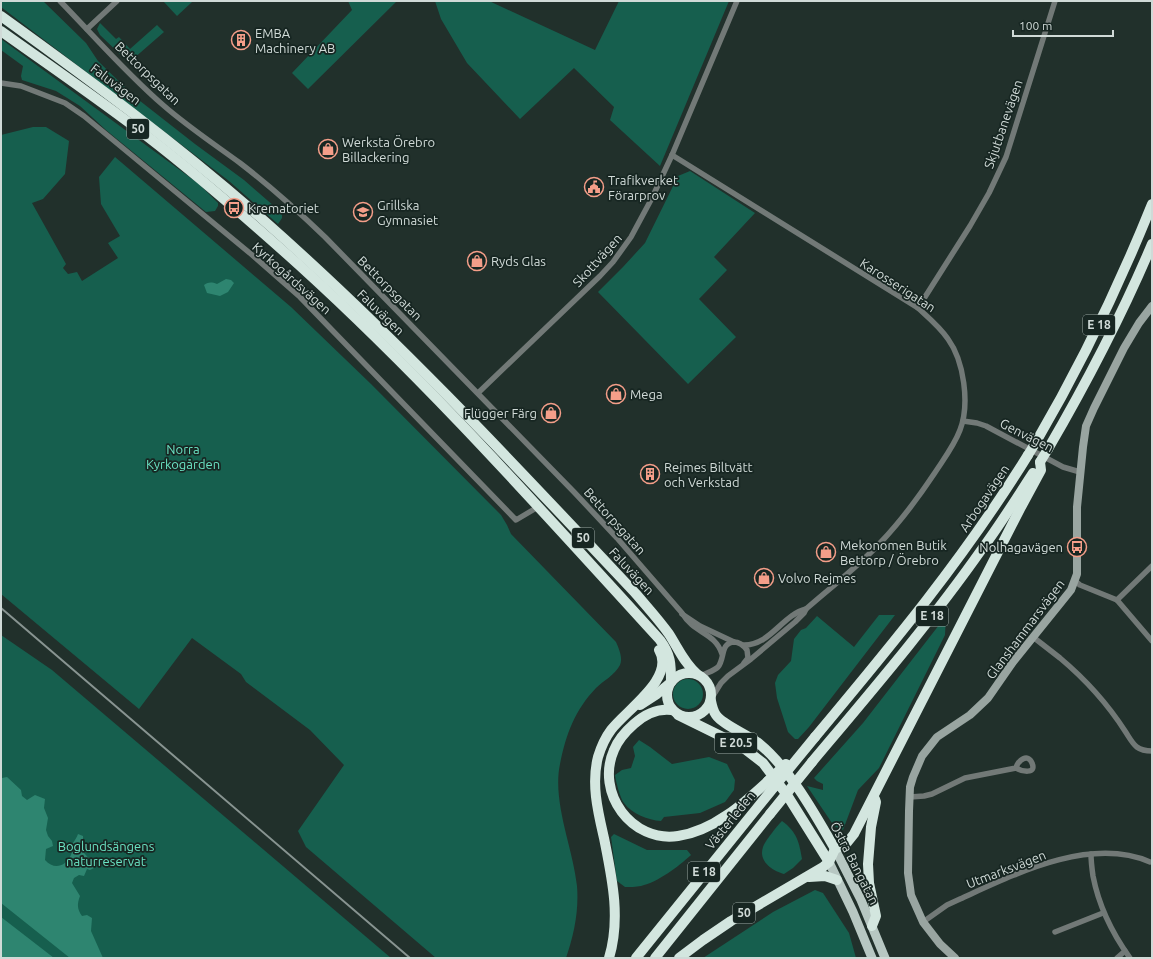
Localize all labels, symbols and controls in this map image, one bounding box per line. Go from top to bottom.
scale bar [1013,12,1113,38]
text: 100 m [1019,19,1052,32]
place label: EMBA Machinery AB [255,26,335,55]
building icon: EMBA Machinery AB [230,29,252,51]
street label: Bettorpsgatan [113,39,183,107]
street label: Faluvägen [88,61,144,107]
street label: Skjutbanevägen [981,78,1025,170]
road number: 50 [127,119,149,139]
place label: Werksta Örebro Billackering [342,134,435,164]
shop icon: Werksta Örebro Billackering [317,138,339,160]
place label: Trafikverket Förarprov [608,173,678,202]
public building icon: Trafikverket Förarprov [583,176,605,198]
bus stop icon: Krematoriet [223,197,245,219]
place label: Grillska Gymnasiet [377,198,438,227]
place label: Krematoriet [248,201,319,215]
school or university icon: Grillska Gymnasiet [352,201,374,223]
street label: Skottvägen [570,231,624,289]
street label: Kyrkogårdsvägen [250,239,334,317]
shop icon: Ryds Glas [466,250,488,272]
street label: Bettorpsgatan [355,253,425,323]
place label: Ryds Glas [491,254,546,268]
street label: Karosserigatan [858,255,938,315]
street label: Faluvägen [355,286,407,338]
road number: E 18 [1083,315,1115,335]
shop icon: Mega [605,383,627,405]
place label: Mega [630,387,663,401]
shop icon: Flügger Färg [540,402,562,424]
place label: Flügger Färg [464,406,537,420]
street label: Genvägen [998,416,1056,454]
park label: Norra Kyrkogården [146,442,220,471]
place label: Rejmes Biltvätt och Verkstad [664,460,753,489]
street label: Arbogavägen [956,462,1012,534]
building icon: Rejmes Biltvätt och Verkstad [639,463,661,485]
street label: Bettorpsgatan [581,485,649,557]
road number: 50 [572,528,594,548]
bus stop icon: Nolhagavägen [1066,536,1088,558]
place label: Mekonomen Butik Bettorp / Örebro [840,538,947,567]
place label: Nolhagavägen [979,540,1063,554]
shop icon: Mekonomen Butik Bettorp / Örebro [815,541,837,563]
street label: Faluvägen [607,545,657,597]
shop icon: Volvo Rejmes [753,567,775,589]
place label: Volvo Rejmes [778,571,856,585]
street label: Glanshammarsvägen [983,577,1067,681]
road number: E 18 [916,606,948,626]
road number: E 20.5 [715,733,757,753]
street label: Västerleden [702,788,758,852]
street label: Östra Bangatan [828,819,883,907]
park label: Boglundsängens naturreservat [58,839,155,868]
street label: Utmarksvägen [964,847,1048,891]
road number: E 18 [688,862,720,882]
road number: 50 [733,903,755,923]

